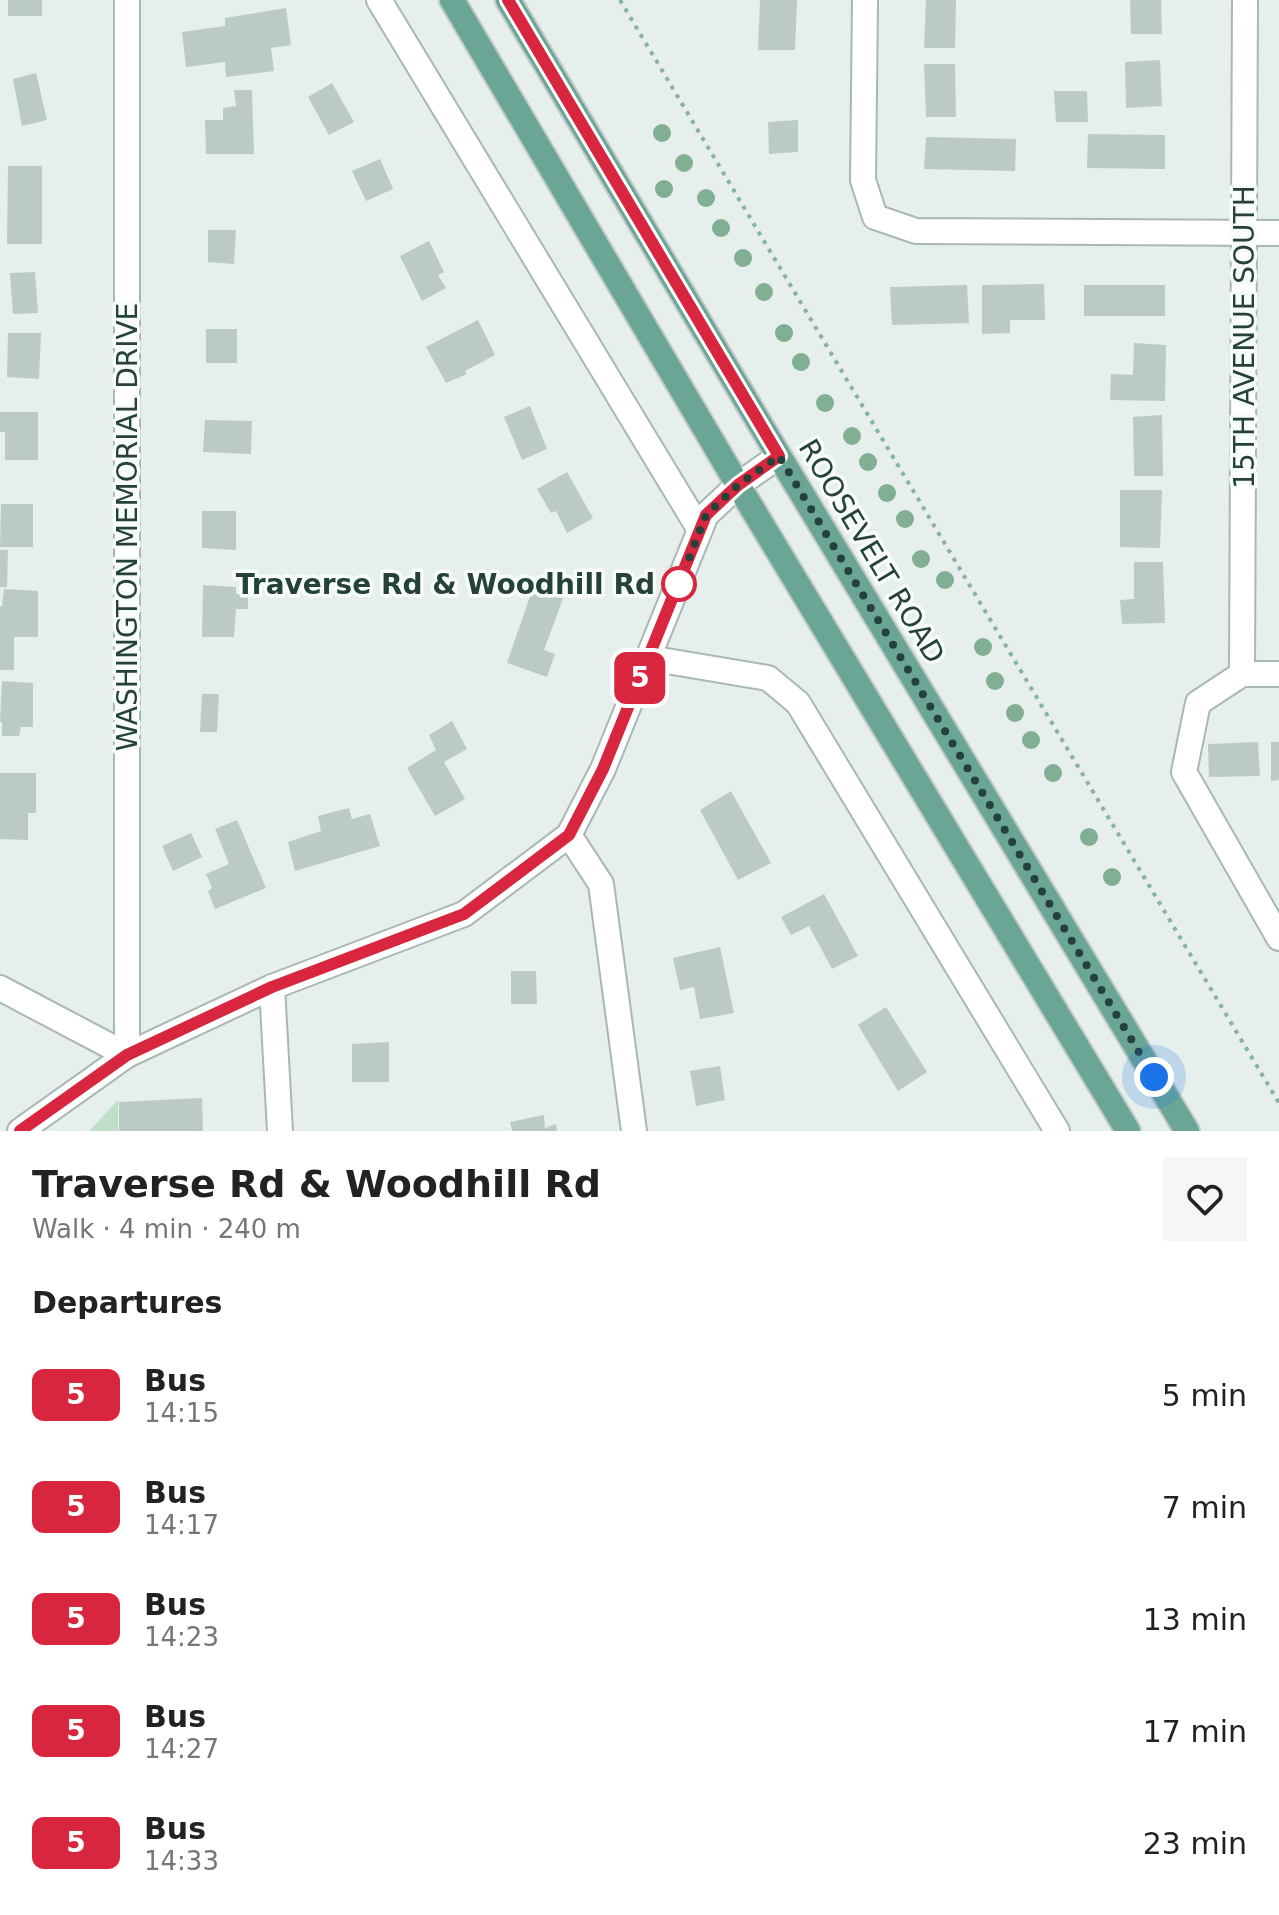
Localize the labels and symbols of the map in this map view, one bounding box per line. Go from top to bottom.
street label: 15TH AVENUE SOUTH [1228,185,1261,489]
street label: WASHINGTON MEMORIAL DRIVE [111,303,144,751]
street label: ROOSEVELT ROAD [792,433,951,669]
marker: Traverse Rd & Woodhill Rd [662,567,696,601]
place label: Traverse Rd & Woodhill Rd [236,568,655,601]
line badge: 5 [614,652,666,704]
your location [1134,1057,1174,1097]

